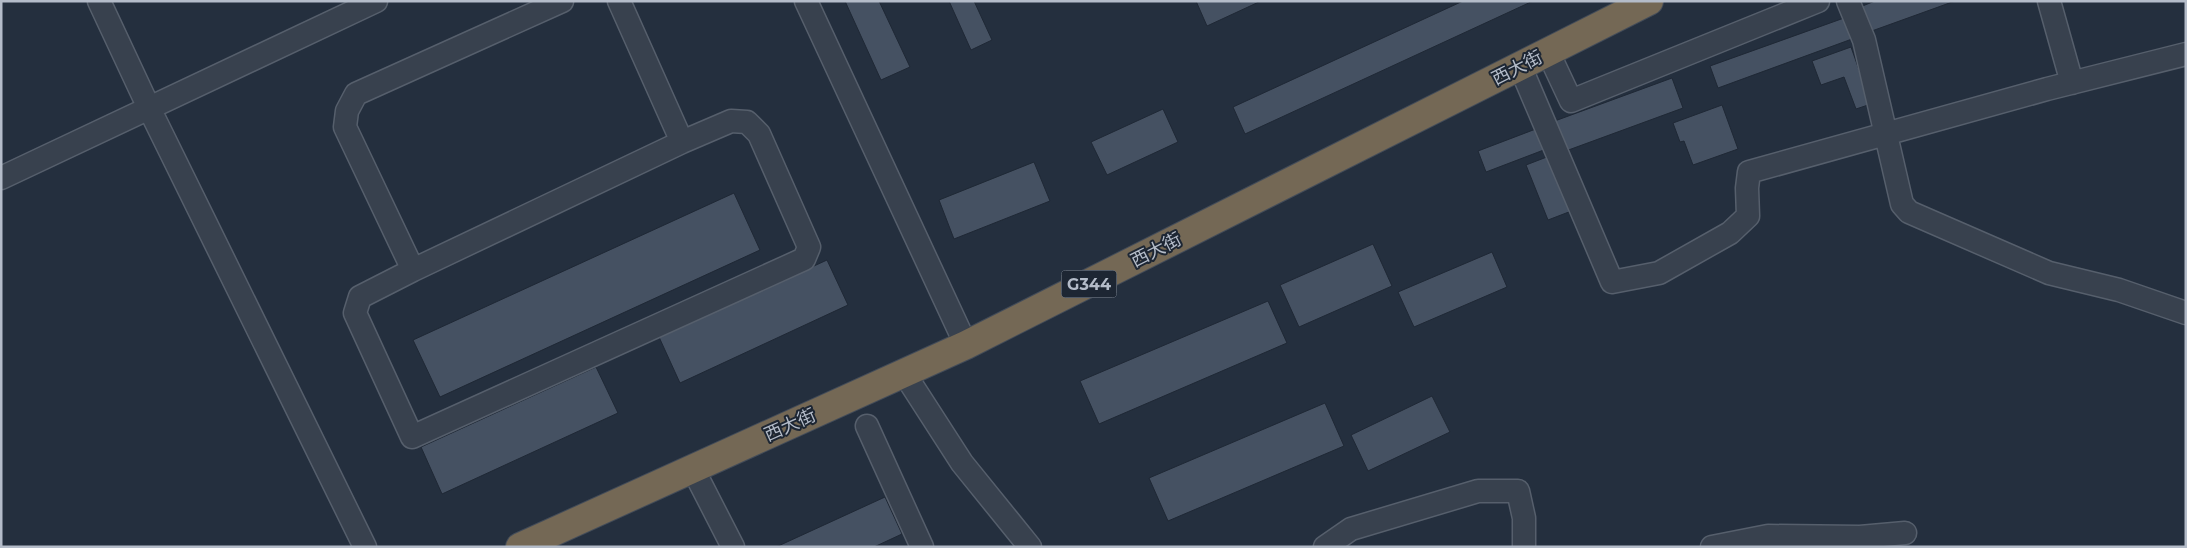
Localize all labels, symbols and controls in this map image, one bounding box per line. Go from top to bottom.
street label: 西大街 [1488,46,1546,90]
street label: 西大街 [1127,228,1185,272]
road number: G344 [1062,270,1116,298]
street label: 西大街 [761,404,819,446]

